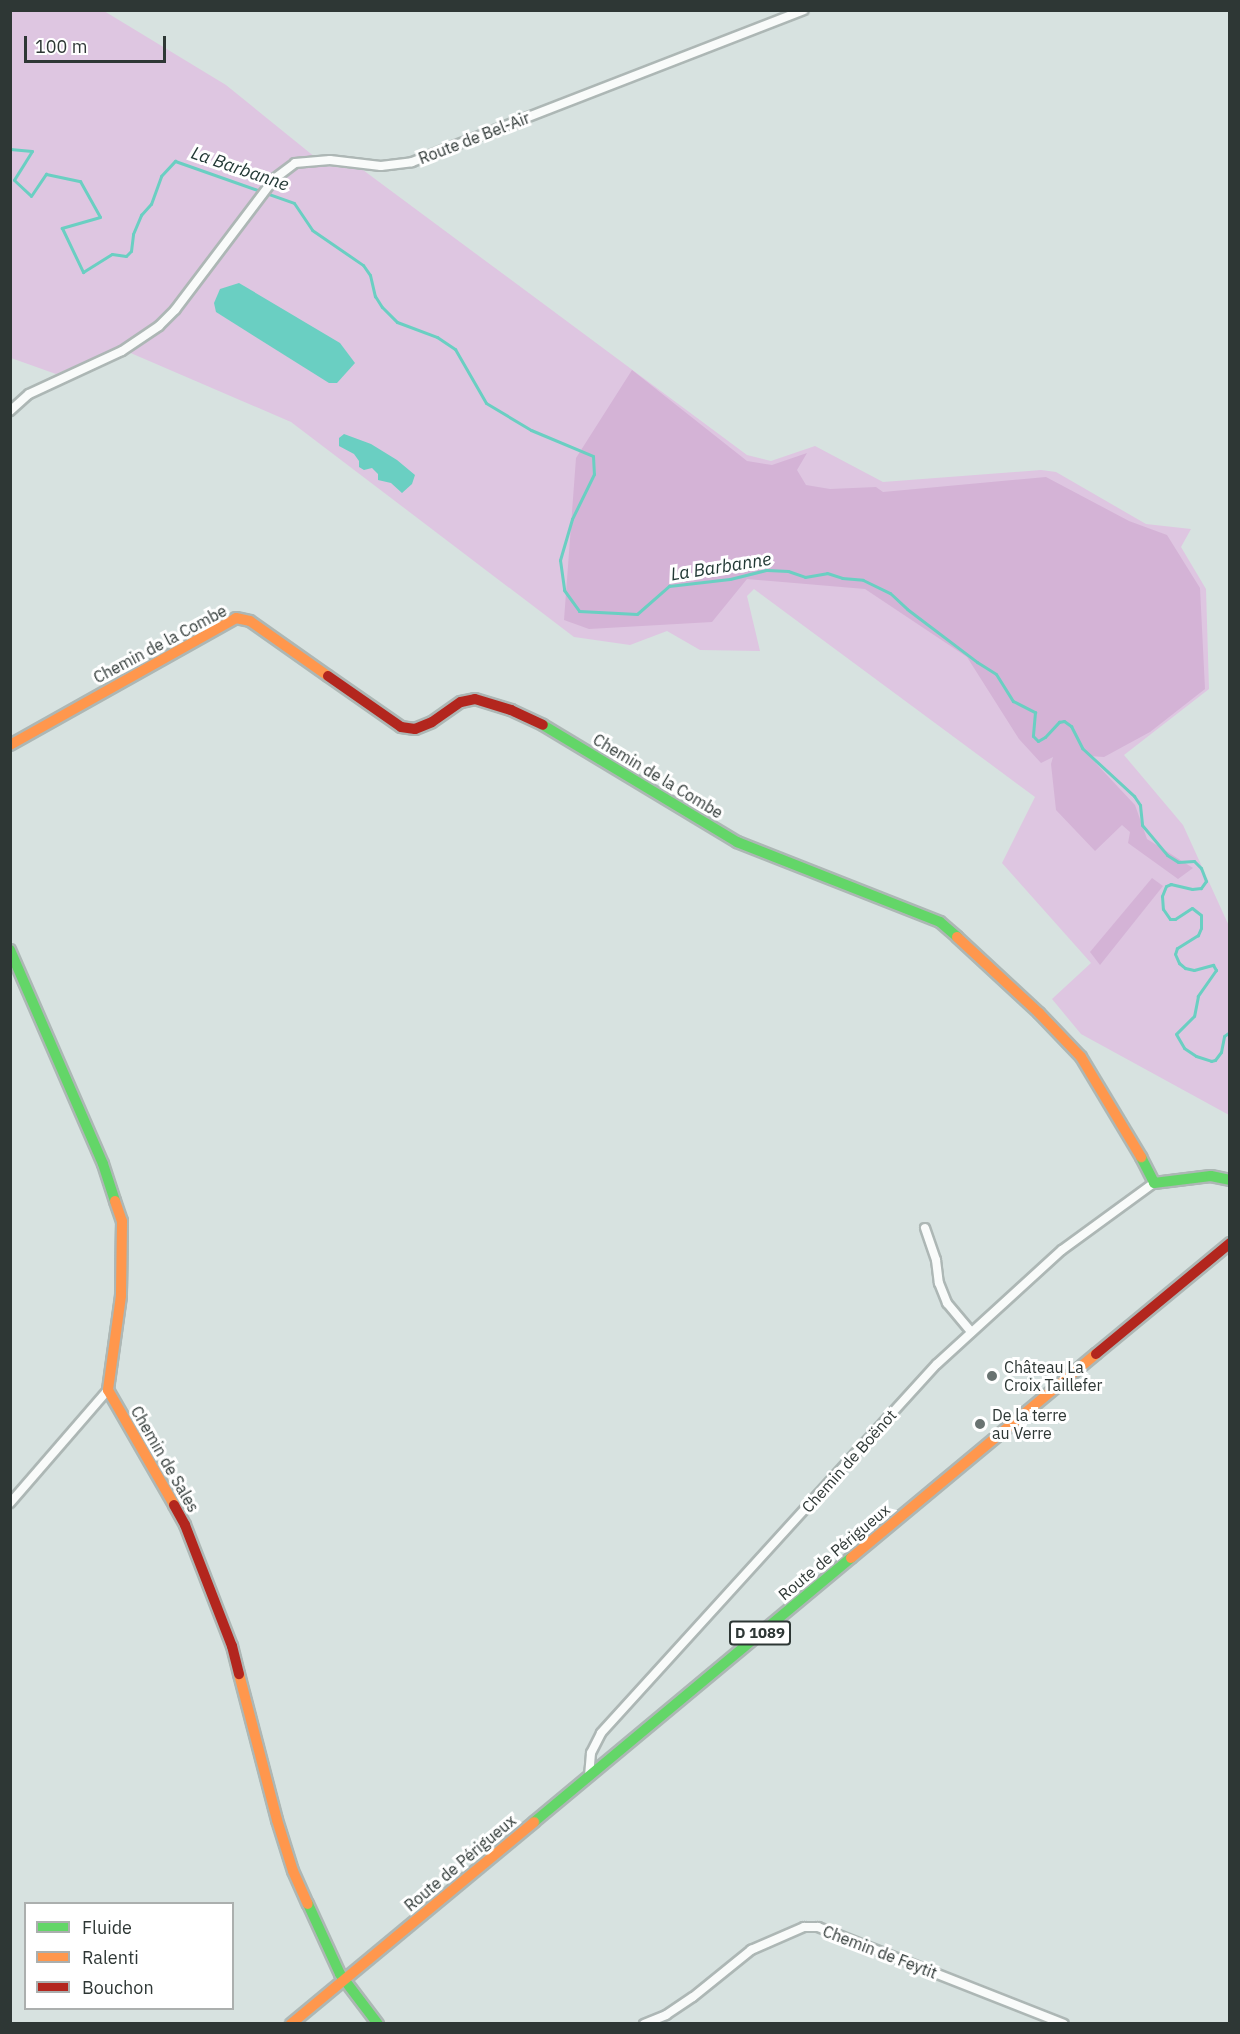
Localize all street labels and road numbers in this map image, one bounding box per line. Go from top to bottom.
street label: Route de Bel-Air [416,108,532,168]
street label: Chemin de la Combe [90,601,230,687]
street label: Chemin de la Combe [590,730,726,822]
street label: Chemin de Sales [127,1403,203,1515]
street label: Chemin de Boënot [798,1405,900,1517]
street label: Route de Périgueux [774,1500,894,1604]
road number: D 1089 [728,1621,792,1645]
street label: Route de Périgueux [400,1811,520,1915]
street label: Chemin de Feytit [820,1921,940,1983]

